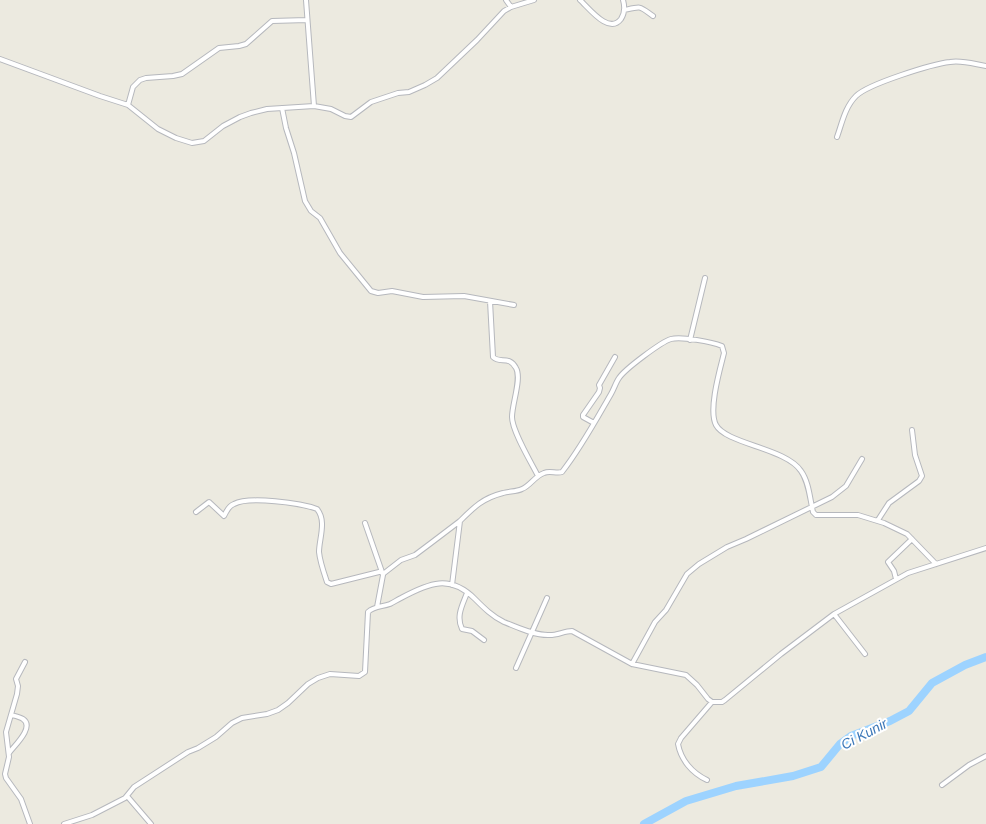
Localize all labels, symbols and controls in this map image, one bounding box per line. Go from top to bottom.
water label: Ci Kunir [838,715,891,753]

